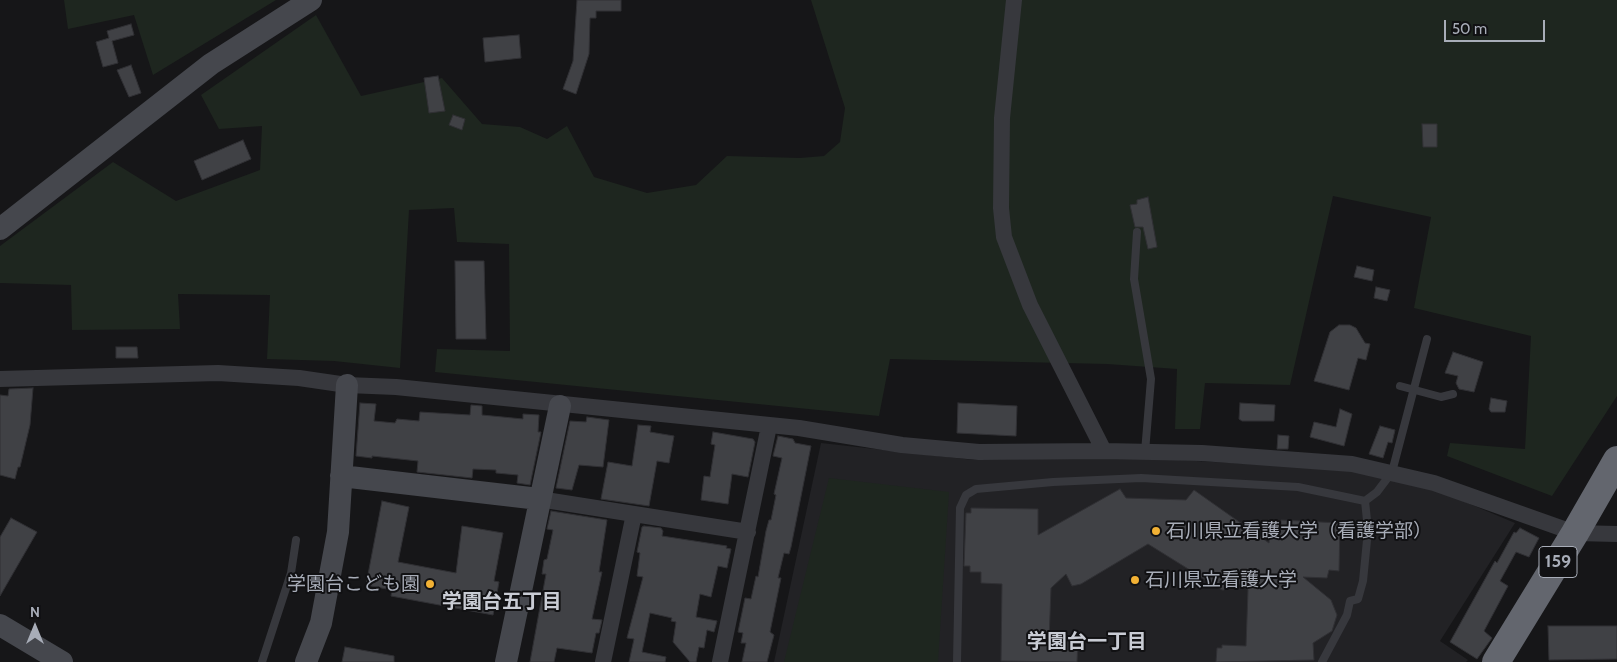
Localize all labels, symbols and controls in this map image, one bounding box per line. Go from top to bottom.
scale bar [1447,10,1548,42]
text: 50 m [1452,20,1487,38]
place label: 石川県立看護大学（看護学部） [1166,520,1432,542]
marker: 石川県立看護大学（看護学部） [1150,525,1162,537]
road number: 159 [1539,546,1577,578]
place label: 石川県立看護大学 [1145,569,1297,591]
place label: 学園台こども園 [287,573,420,595]
marker: 石川県立看護大学 [1129,574,1141,586]
marker: 学園台こども園 [424,578,436,590]
district label: 学園台五丁目 [442,590,562,614]
north arrow [10,602,60,652]
text: N [30,603,40,621]
district label: 学園台一丁目 [1027,630,1147,654]

